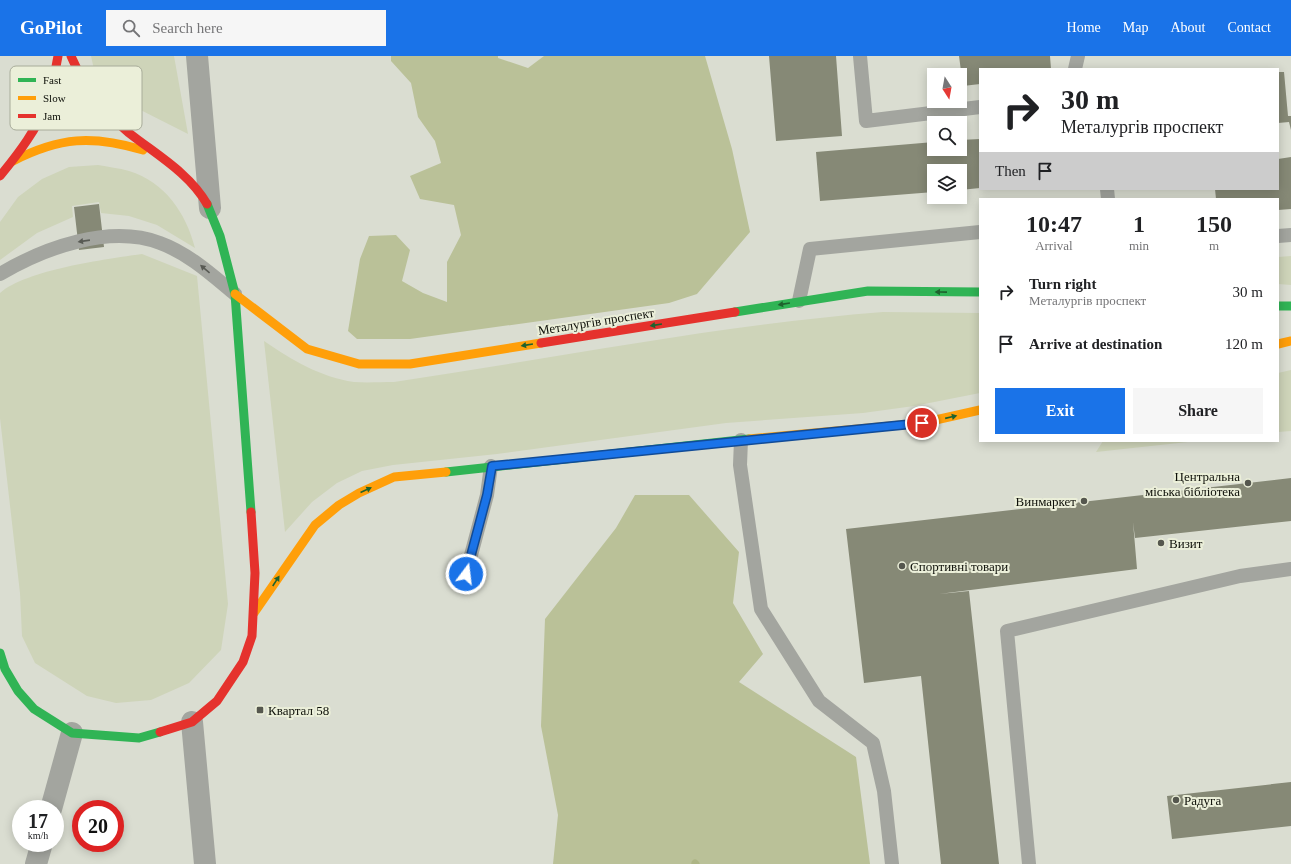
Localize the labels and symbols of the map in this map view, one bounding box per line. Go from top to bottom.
legend [10,66,142,130]
north arrow [927,68,967,108]
text: Fast [43,74,61,86]
text: Slow [43,92,66,104]
text: Jam [43,110,61,122]
one-way arrow [78,238,90,244]
one-way arrow [200,265,211,274]
one-way arrow [934,289,947,295]
one-way arrow [778,301,790,307]
street label: Металургів проспект [537,305,655,338]
one-way arrow [650,322,662,328]
one-way arrow [521,342,533,348]
pin [905,406,939,440]
one-way arrow [945,413,958,419]
place label: Центральна міська бібліотека [1145,469,1240,499]
marker: Центральна міська бібліотека [1243,478,1253,488]
one-way arrow [360,487,371,493]
place label: Винмаркет [1016,494,1076,509]
marker: Винмаркет [1079,496,1089,506]
place label: Визит [1169,536,1203,551]
marker: Визит [1156,538,1166,548]
position arrow [445,553,487,595]
place label: Спортивні товари [910,559,1008,574]
marker: Спортивні товари [897,561,907,571]
one-way arrow [272,575,280,586]
place label: Квартал 58 [268,703,329,718]
marker: Квартал 58 [255,705,265,715]
place label: Радуга [1184,793,1221,808]
marker: Радуга [1171,795,1181,805]
speed limit sign: 20 [72,800,124,852]

